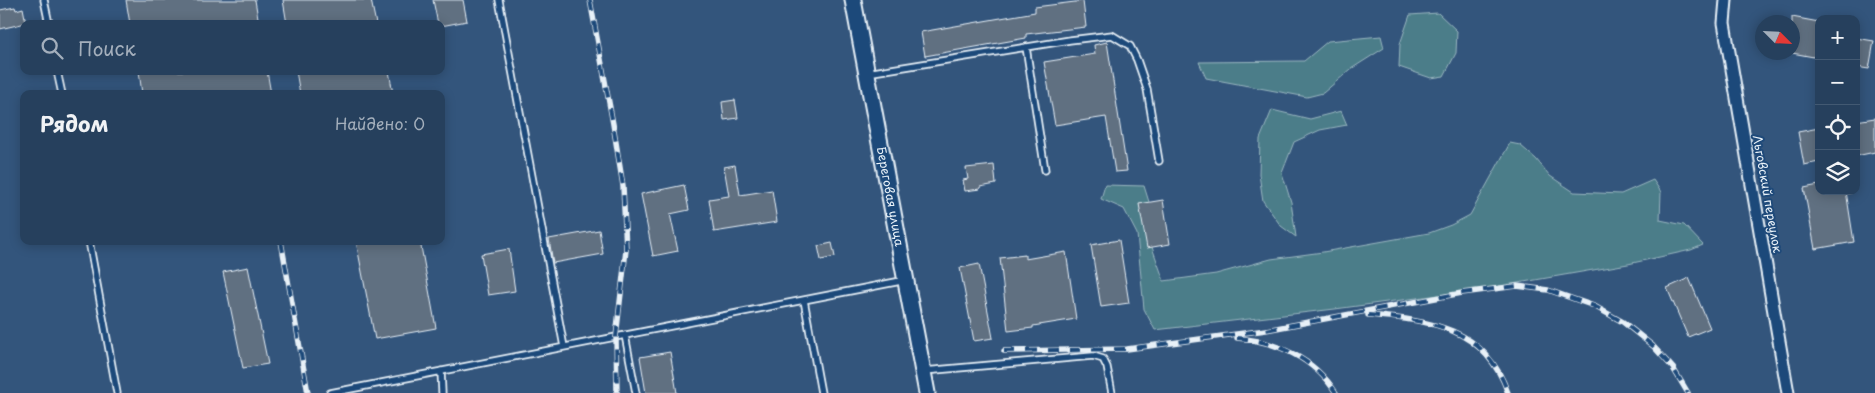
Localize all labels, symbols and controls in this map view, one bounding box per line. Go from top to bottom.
north arrow [1755,15,1800,60]
map controls [1815,15,1860,195]
button: + [1815,15,1860,60]
search box [20,20,445,75]
icon: search [38,34,66,62]
text: Поиск [78,34,136,62]
button: − [1815,60,1860,105]
button: locate [1815,105,1860,150]
text: Рядом [40,107,108,139]
text: Найдено: 0 [335,111,425,135]
street label: Льговский переулок [1749,134,1787,255]
street label: Береговая улица [873,145,909,248]
button: layers [1815,150,1860,195]

